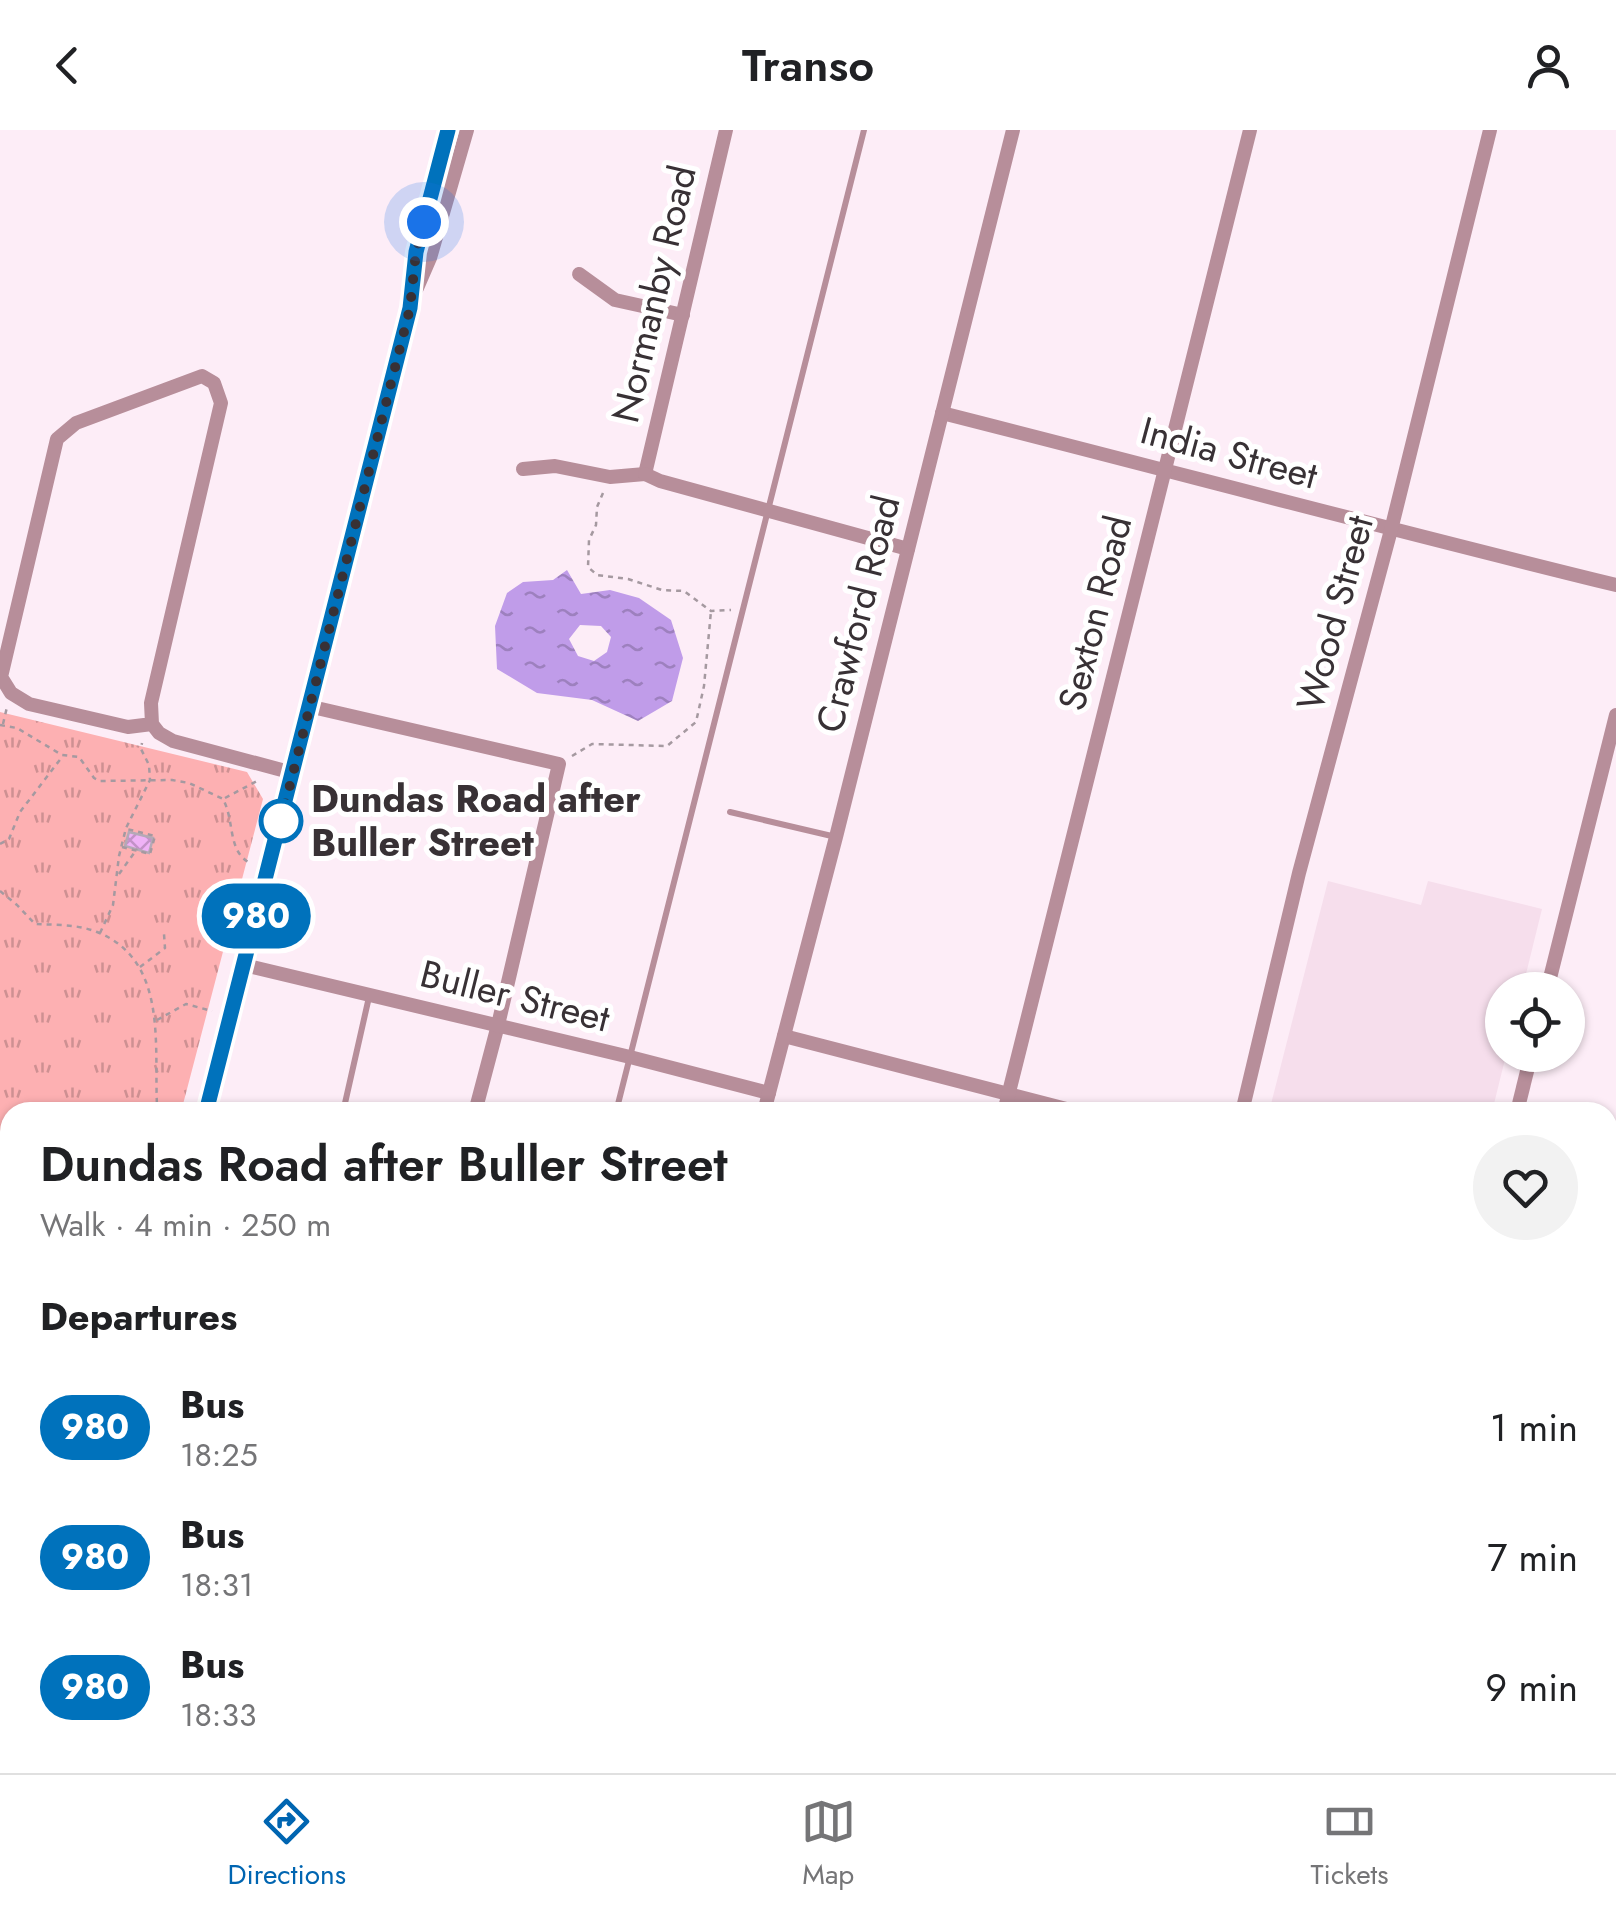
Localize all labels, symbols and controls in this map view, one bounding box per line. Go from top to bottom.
text: Transo [742,33,874,98]
icon: back [40,38,95,93]
icon: person [1521,38,1576,93]
street label: Normanby Road [597,160,710,428]
your location [399,197,449,247]
street label: India Street [1135,403,1324,503]
street label: Crawford Road [801,489,914,738]
street label: Wood Street [1282,509,1387,716]
street label: Sexton Road [1044,510,1145,716]
place label: Dundas Road after Buller Street [311,771,641,870]
marker: Dundas Road after Buller Street [260,800,302,842]
line badge: 980 [198,884,314,948]
text: 980 [222,891,290,941]
street label: Buller Street [415,945,616,1046]
map controls [1485,972,1585,1072]
button: locate [1485,972,1585,1072]
text: Dundas Road after Buller Street [40,1130,728,1199]
button: heart [1473,1135,1578,1240]
text: Walk · 4 min · 250 m [40,1202,331,1248]
text: Departures [40,1289,237,1344]
text: Bus [180,1377,244,1432]
text: 1 min [1490,1400,1578,1455]
text: 980 [61,1402,129,1452]
text: 18:25 [180,1432,258,1478]
text: Bus [180,1507,244,1562]
text: 7 min [1487,1530,1578,1585]
text: 980 [61,1532,129,1582]
text: 18:31 [180,1562,253,1608]
text: Bus [180,1637,244,1692]
text: 9 min [1485,1660,1578,1715]
text: 980 [61,1662,129,1712]
text: 18:33 [180,1692,256,1738]
tab: Directions [227,1794,346,1895]
tab: Map [801,1794,856,1895]
tab: Tickets [1311,1794,1389,1895]

